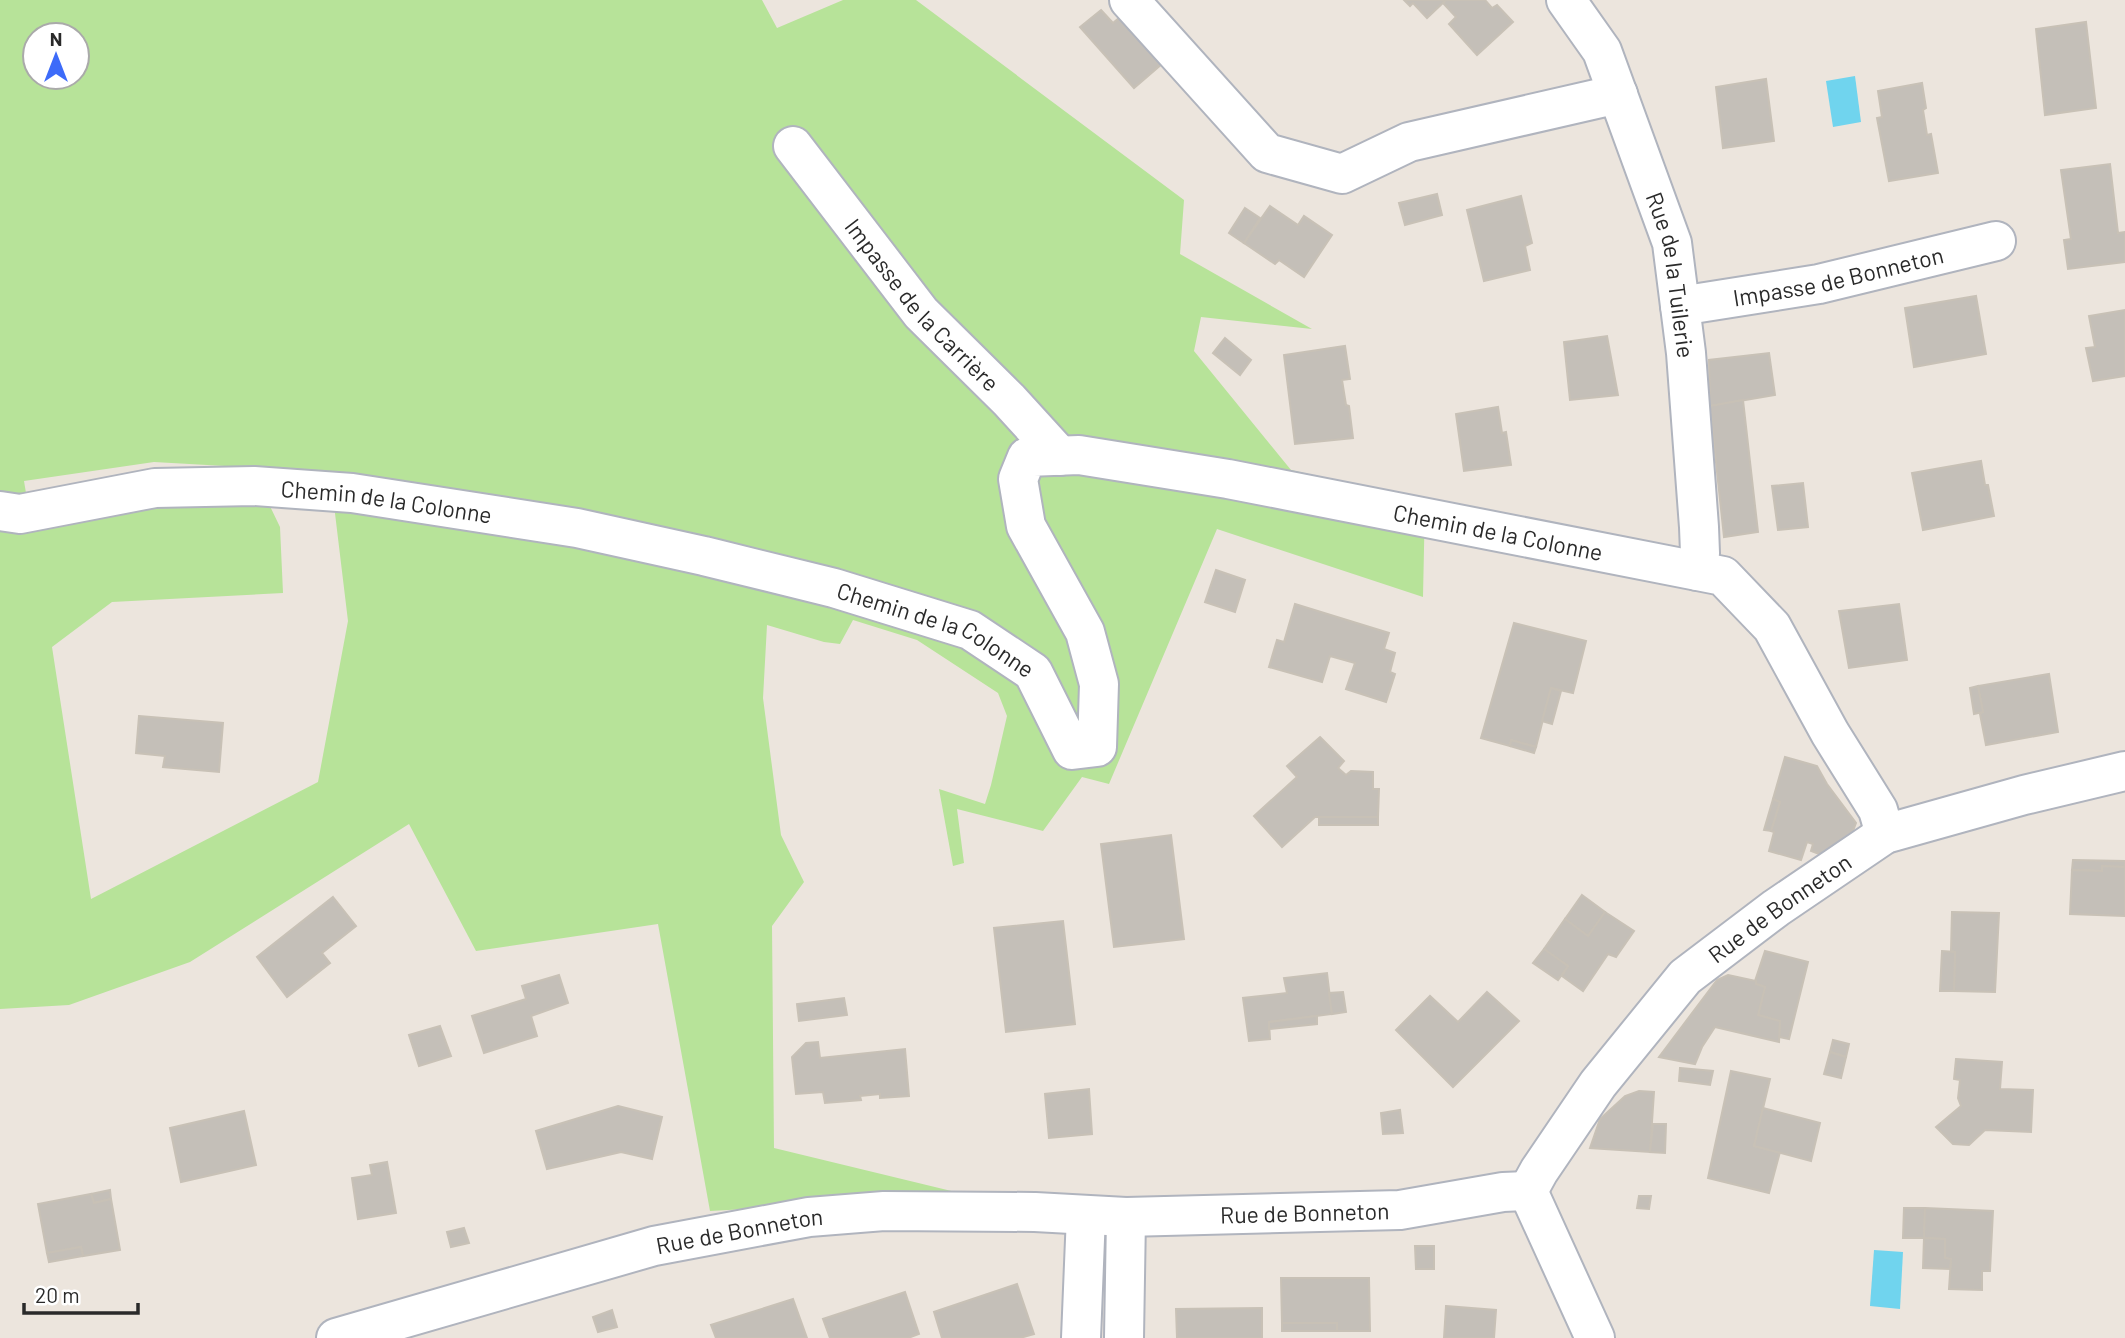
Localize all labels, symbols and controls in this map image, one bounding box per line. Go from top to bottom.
north arrow [21,21,91,91]
text: N [50,27,62,50]
street label: Rue de la Tuilerie [1641,188,1700,359]
street label: Impasse de la Carrière [840,213,1005,397]
street label: Impasse de Bonneton [1731,240,1946,311]
street label: Chemin de la Colonne [280,474,494,529]
street label: Chemin de la Colonne [1391,498,1605,566]
street label: Chemin de la Colonne [834,576,1040,683]
street label: Rue de Bonneton [1702,847,1856,969]
street label: Rue de Bonneton [1220,1196,1390,1229]
street label: Rue de Bonneton [654,1202,824,1259]
scale bar [24,1272,138,1316]
text: 20 m [35,1282,80,1307]

